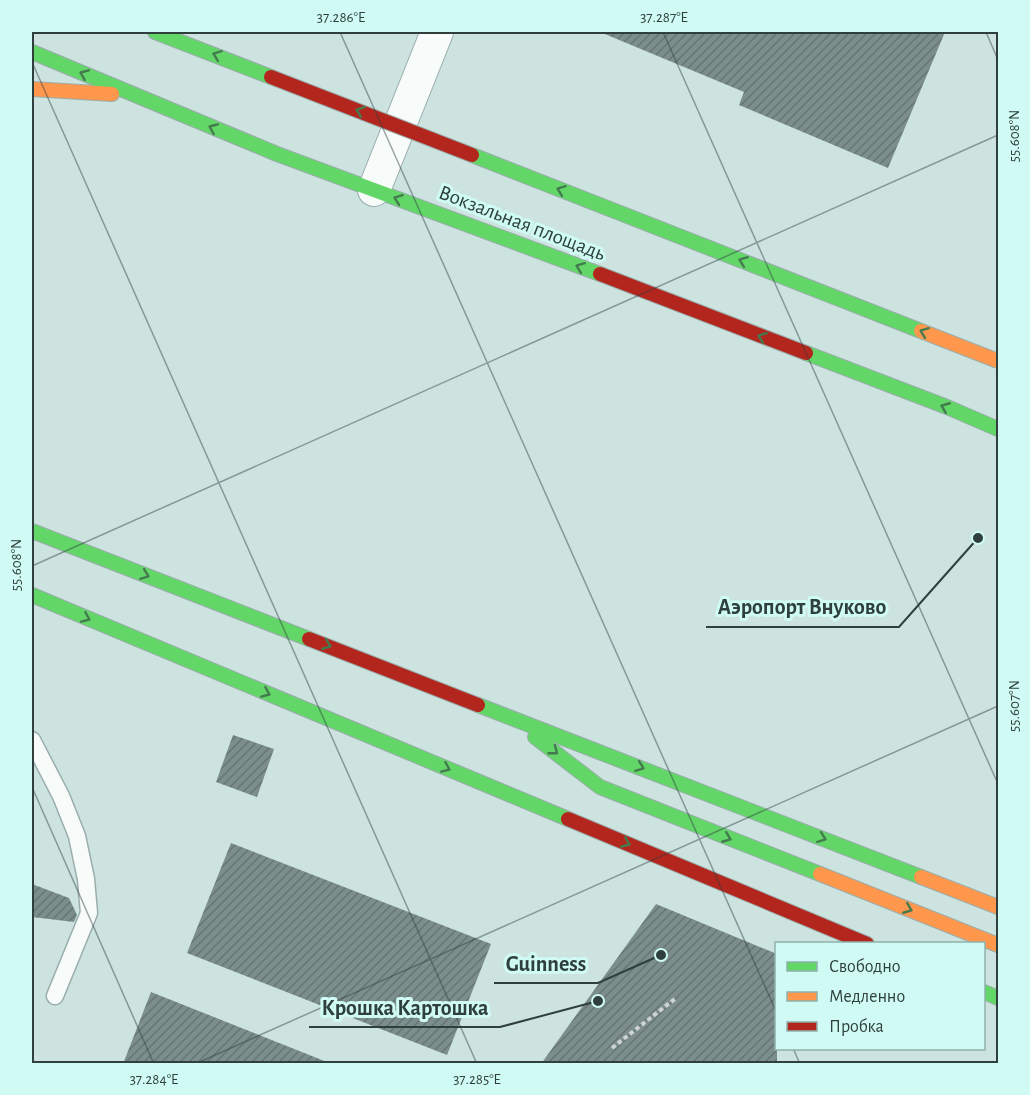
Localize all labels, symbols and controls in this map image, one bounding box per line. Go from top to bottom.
text: 37.286°E [317,10,365,25]
text: 37.287°E [640,10,688,25]
one-way arrow [212,50,222,63]
one-way arrow [80,69,91,81]
one-way arrow [355,106,366,119]
text: 55.608°N [1007,110,1022,162]
one-way arrow [209,123,220,135]
street label: Вокзальная площадь [436,182,608,264]
one-way arrow [557,185,568,197]
one-way arrow [393,193,404,206]
one-way arrow [738,256,749,269]
one-way arrow [576,262,587,274]
one-way arrow [920,327,930,340]
one-way arrow [758,332,769,344]
one-way arrow [940,401,950,414]
text: 55.608°N [9,539,24,591]
one-way arrow [139,567,150,580]
callout: Аэропорт Внуково [706,587,899,627]
text: Аэропорт Внуково [718,596,887,619]
one-way arrow [79,611,90,623]
one-way arrow [320,638,331,650]
text: 55.607°N [1007,680,1022,732]
one-way arrow [259,686,270,698]
one-way arrow [547,744,558,755]
one-way arrow [634,760,645,772]
one-way arrow [439,761,450,773]
one-way arrow [720,831,731,843]
one-way arrow [816,831,827,843]
one-way arrow [619,836,630,848]
one-way arrow [902,902,913,915]
legend [775,942,985,1050]
callout: Guinness [494,943,598,983]
text: Guinness [506,953,586,975]
text: Свободно [829,957,901,976]
callout: Крошка Картошка [309,987,500,1027]
text: Медленно [829,988,905,1006]
text: Крошка Картошка [322,997,488,1019]
text: Пробка [829,1017,884,1036]
text: 37.284°E [130,1072,178,1087]
text: 37.285°E [453,1072,501,1087]

